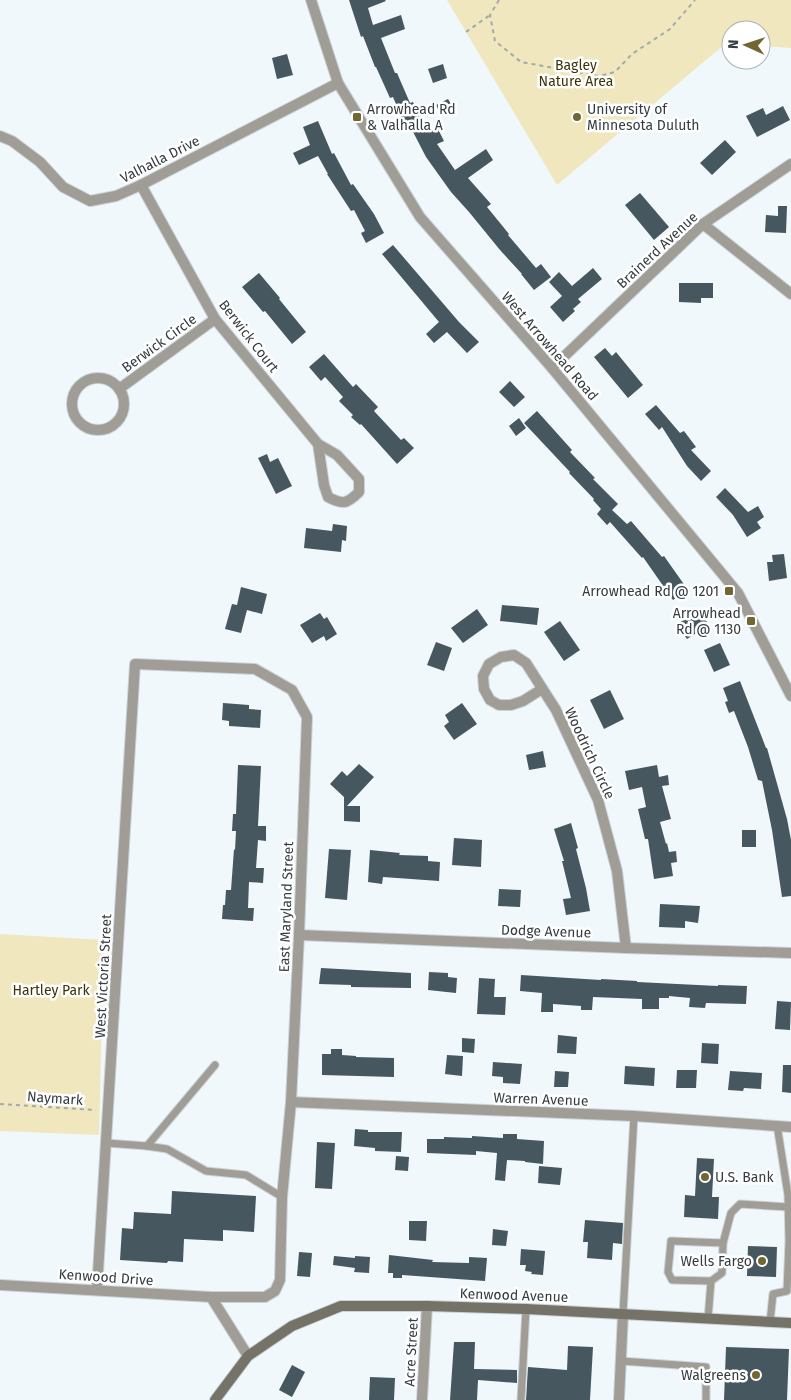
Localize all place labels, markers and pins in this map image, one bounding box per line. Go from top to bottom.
place label: Arrowhead Rd & Valhalla A [367,101,456,134]
place label: University of Minnesota Duluth [587,101,700,134]
marker: Arrowhead Rd & Valhalla A [351,111,363,123]
marker: University of Minnesota Duluth [571,111,583,123]
place label: Arrowhead Rd @ 1201 [582,583,719,600]
marker: Arrowhead Rd @ 1201 [723,585,735,597]
place label: Arrowhead Rd @ 1130 [673,605,741,638]
marker: Arrowhead Rd @ 1130 [745,615,757,627]
place label: U.S. Bank [715,1169,775,1186]
marker: U.S. Bank [699,1171,711,1183]
place label: Wells Fargo [680,1253,752,1270]
marker: Wells Fargo [756,1255,768,1267]
place label: Walgreens [681,1367,746,1384]
marker: Walgreens [750,1369,762,1381]

